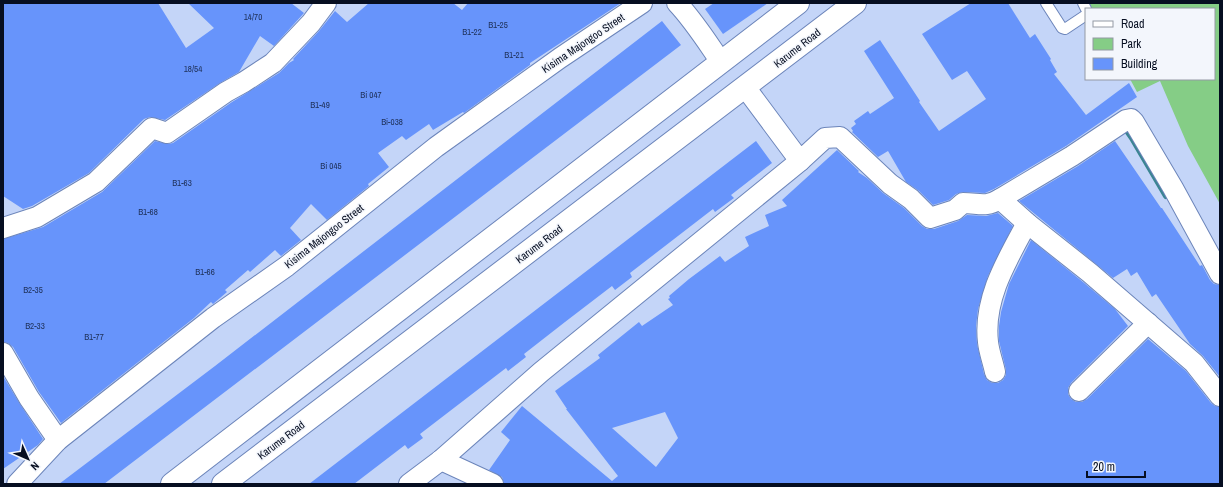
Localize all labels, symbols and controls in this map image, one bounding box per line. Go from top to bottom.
legend [1085,8,1215,80]
street label: Kisima Majongoo Street [539,10,627,76]
house number: 14/70 [244,11,262,23]
text: Road [1121,16,1145,32]
house number: B1-25 [488,19,508,31]
street label: Karume Road [771,25,823,71]
house number: B1-22 [462,26,482,38]
text: Park [1121,36,1141,52]
house number: B1-21 [504,49,524,61]
text: Building [1121,56,1158,72]
house number: 18/54 [184,63,202,75]
house number: Bi 047 [360,89,382,101]
house number: B1-49 [310,99,330,111]
house number: Bi-038 [381,116,403,128]
house number: Bi 045 [320,160,342,172]
house number: B1-63 [172,177,192,189]
street label: Kisima Majongoo Street [282,200,367,271]
house number: B1-68 [138,206,158,218]
street label: Karume Road [513,222,565,266]
house number: B1-66 [195,266,215,278]
house number: B2-35 [23,284,43,296]
house number: B2-33 [25,320,45,332]
house number: B1-77 [84,331,104,343]
street label: Karume Road [255,418,307,462]
north arrow [8,439,48,479]
scale bar [1087,453,1145,479]
text: N [28,459,42,473]
text: 20 m [1093,459,1115,475]

